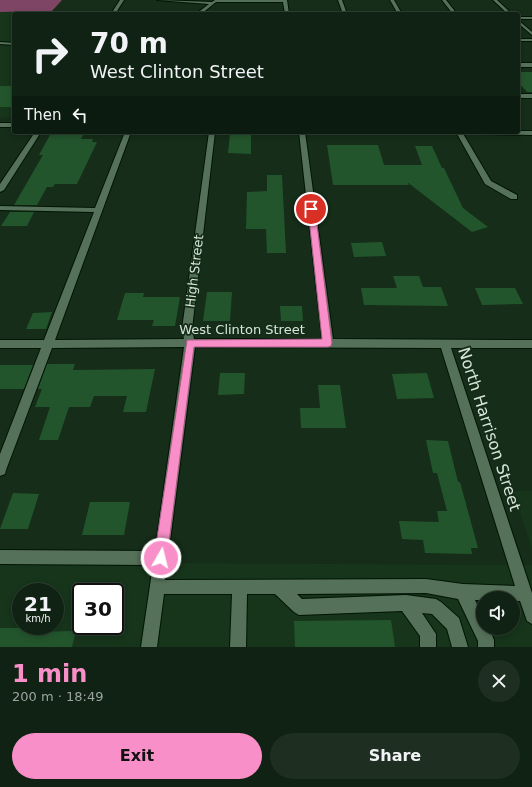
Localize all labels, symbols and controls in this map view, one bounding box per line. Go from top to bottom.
text: 70 m [90,27,168,60]
icon: right [24,28,76,80]
text: West Clinton Street [90,61,264,82]
icon: left [69,104,91,126]
text: Then [24,106,61,124]
pin [294,192,328,226]
icon: arrive [300,198,322,220]
street label: High Street [183,234,206,308]
street label: West Clinton Street [179,322,305,337]
street label: North Harrison Street [454,345,525,513]
position arrow [140,537,182,579]
speed limit sign: 30 [72,583,124,635]
map controls [476,591,520,635]
button: sound [476,591,520,635]
text: 21 [24,592,52,616]
text: km/h [25,613,51,624]
text: 1 min [12,660,87,688]
button: close [478,660,520,702]
text: 200 m · 18:49 [12,689,103,704]
button: Exit [12,733,262,779]
button: Share [270,733,520,779]

